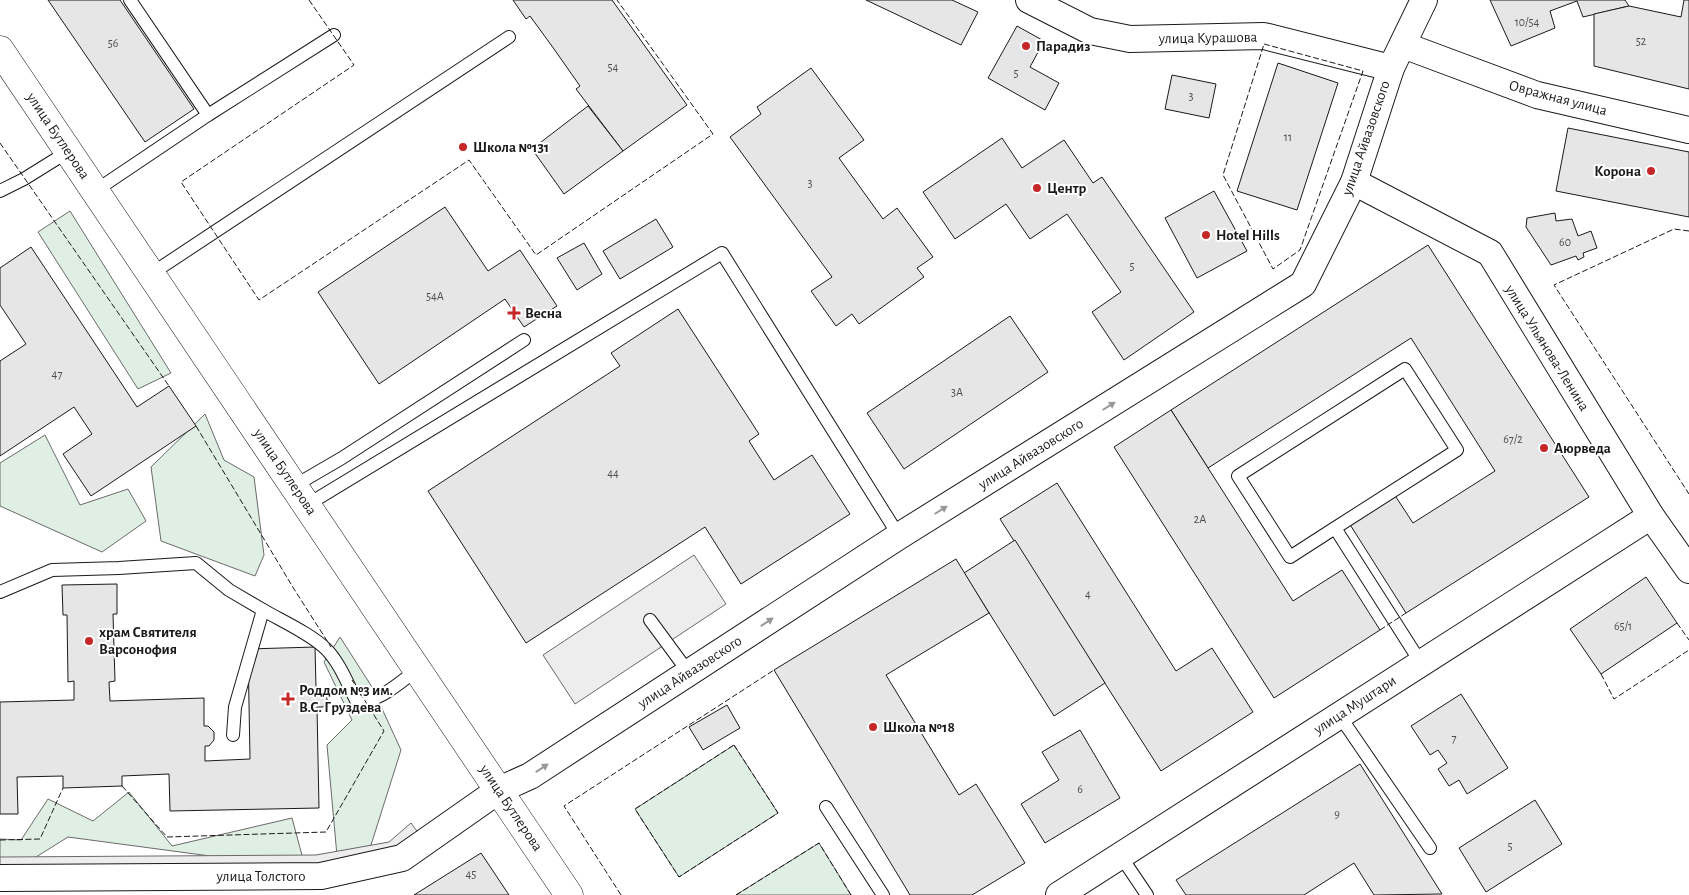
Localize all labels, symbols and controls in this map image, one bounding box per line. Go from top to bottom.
house number: 10/54 [1515,16,1540,28]
street label: улица Курашова [1157,30,1258,46]
house number: 52 [1636,35,1647,47]
house number: 56 [108,37,119,49]
place label: Парадиз [1036,39,1090,54]
marker: Парадиз [1020,40,1032,52]
house number: 54 [608,61,619,73]
house number: 5 [1013,67,1019,79]
street label: Овражная улица [1507,78,1609,118]
street label: улица Айвазовского [1339,79,1393,198]
street label: улица Бутлерова [23,89,92,182]
house number: 3 [1189,90,1194,102]
house number: 11 [1284,131,1292,143]
place label: Школа №131 [473,140,549,155]
marker: Школа №131 [457,141,469,153]
place label: Корона [1594,164,1641,179]
marker: Корона [1645,165,1657,177]
house number: 3 [808,177,813,189]
place label: Центр [1047,181,1087,196]
marker: Центр [1031,182,1043,194]
place label: Hotel Hills [1216,228,1280,243]
marker: Hotel Hills [1200,229,1212,241]
house number: 60 [1559,236,1571,248]
house number: 5 [1129,260,1135,272]
street label: улица Ульянова-Ленина [1502,282,1592,414]
house number: 54А [426,290,444,302]
marker: Весна [507,306,521,320]
place label: Весна [525,306,562,321]
house number: 47 [52,368,62,380]
house number: 3А [951,386,963,398]
one-way arrow [1102,401,1115,410]
street label: улица Айвазовского [975,416,1086,493]
street label: улица Бутлерова [250,425,319,518]
house number: 67/2 [1503,433,1523,445]
place label: Аюрведа [1554,441,1611,456]
marker: Аюрведа [1538,442,1550,454]
house number: 44 [607,467,619,479]
one-way arrow [934,505,947,515]
house number: 2А [1194,513,1206,525]
house number: 4 [1085,588,1091,600]
one-way arrow [760,617,773,627]
house number: 65/1 [1614,620,1632,632]
place label: храм Святителя Варсонофия [99,625,197,657]
street label: улица Айвазовского [635,633,745,712]
marker: храм Святителя Варсонофия [83,635,95,647]
street label: улица Муштари [1310,673,1399,738]
place label: Роддом №3 им. В.С. Груздева [299,683,393,715]
marker: Роддом №3 им. В.С. Груздева [281,692,295,706]
place label: Школа №18 [883,720,955,735]
marker: Школа №18 [867,721,879,733]
house number: 7 [1451,732,1457,744]
street label: улица Бутлерова [476,761,545,854]
one-way arrow [536,763,549,773]
house number: 6 [1077,783,1083,795]
house number: 9 [1334,808,1340,820]
house number: 5 [1507,840,1513,852]
house number: 45 [466,868,476,880]
street label: улица Толстого [216,869,305,884]

